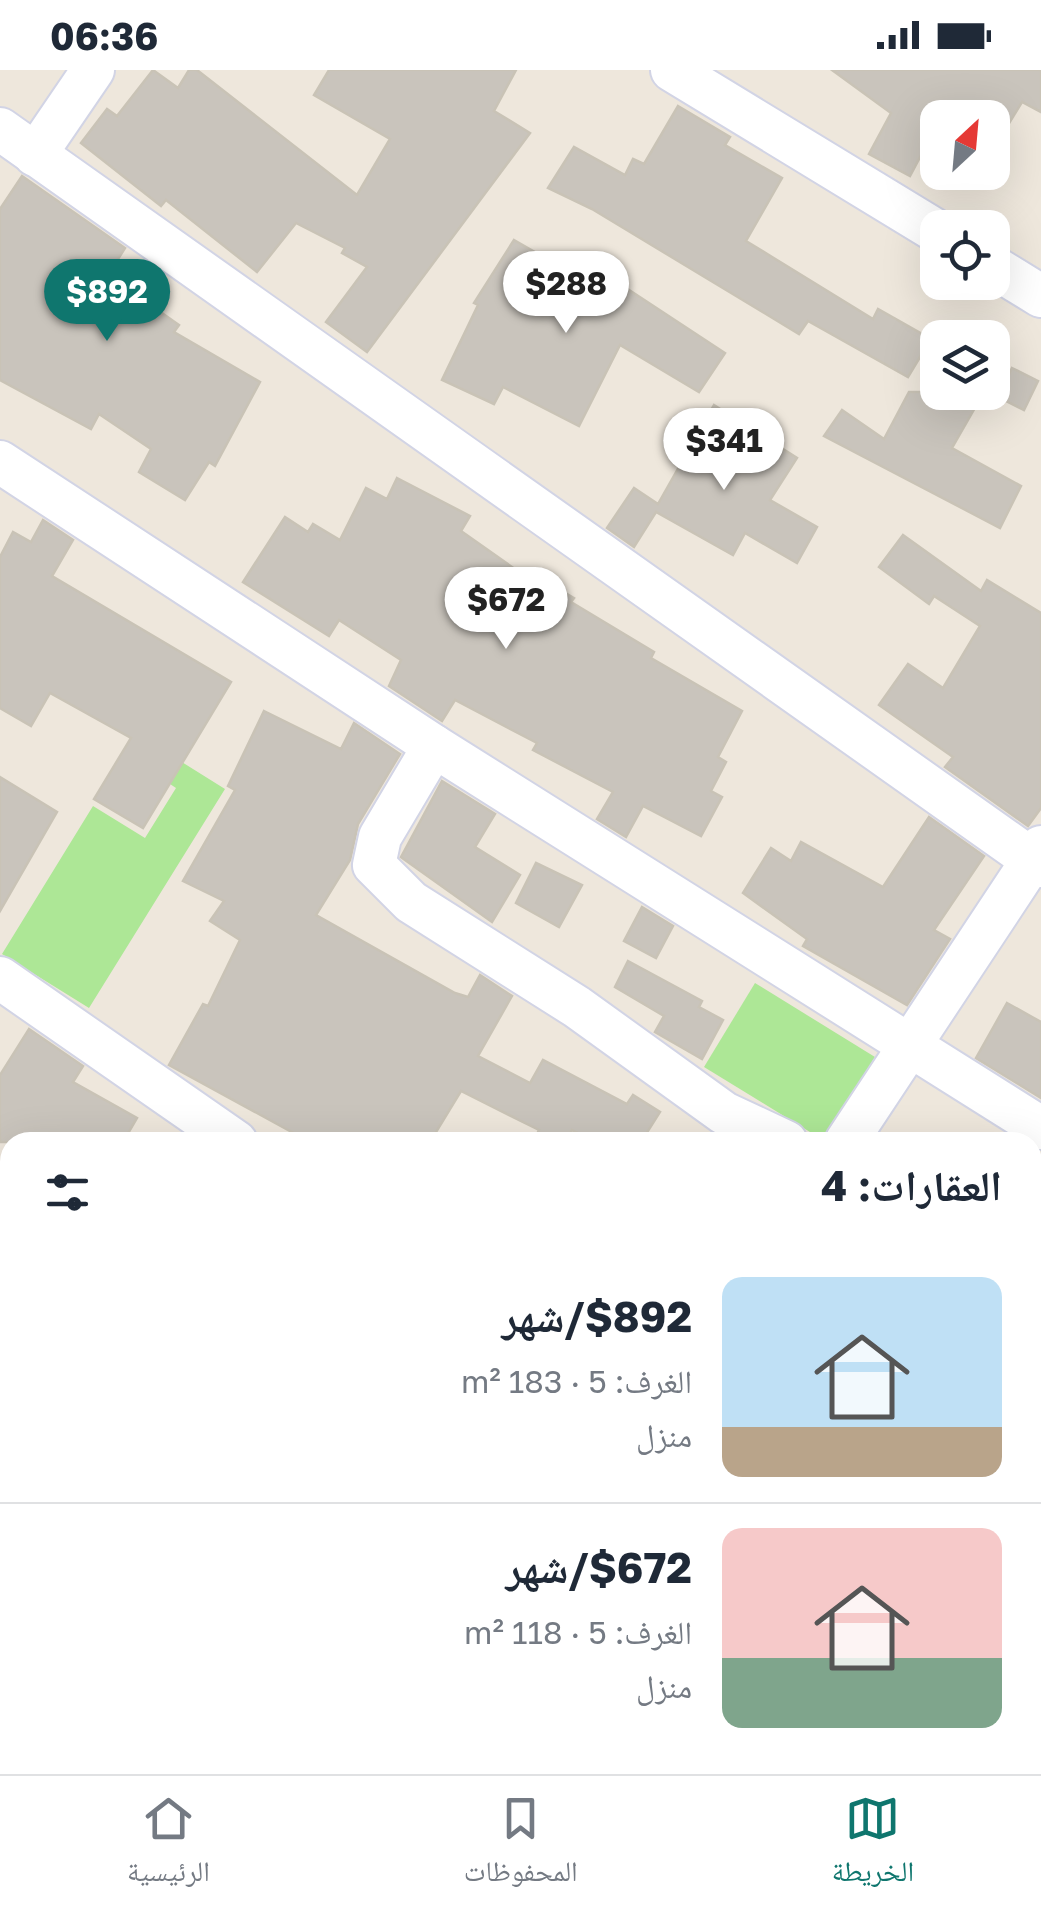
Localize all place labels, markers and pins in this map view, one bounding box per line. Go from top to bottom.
pin: $288 [507,251,625,336]
pin: $892 [48,259,166,344]
pin: $341 [665,408,783,493]
pin: $672 [447,567,565,652]

